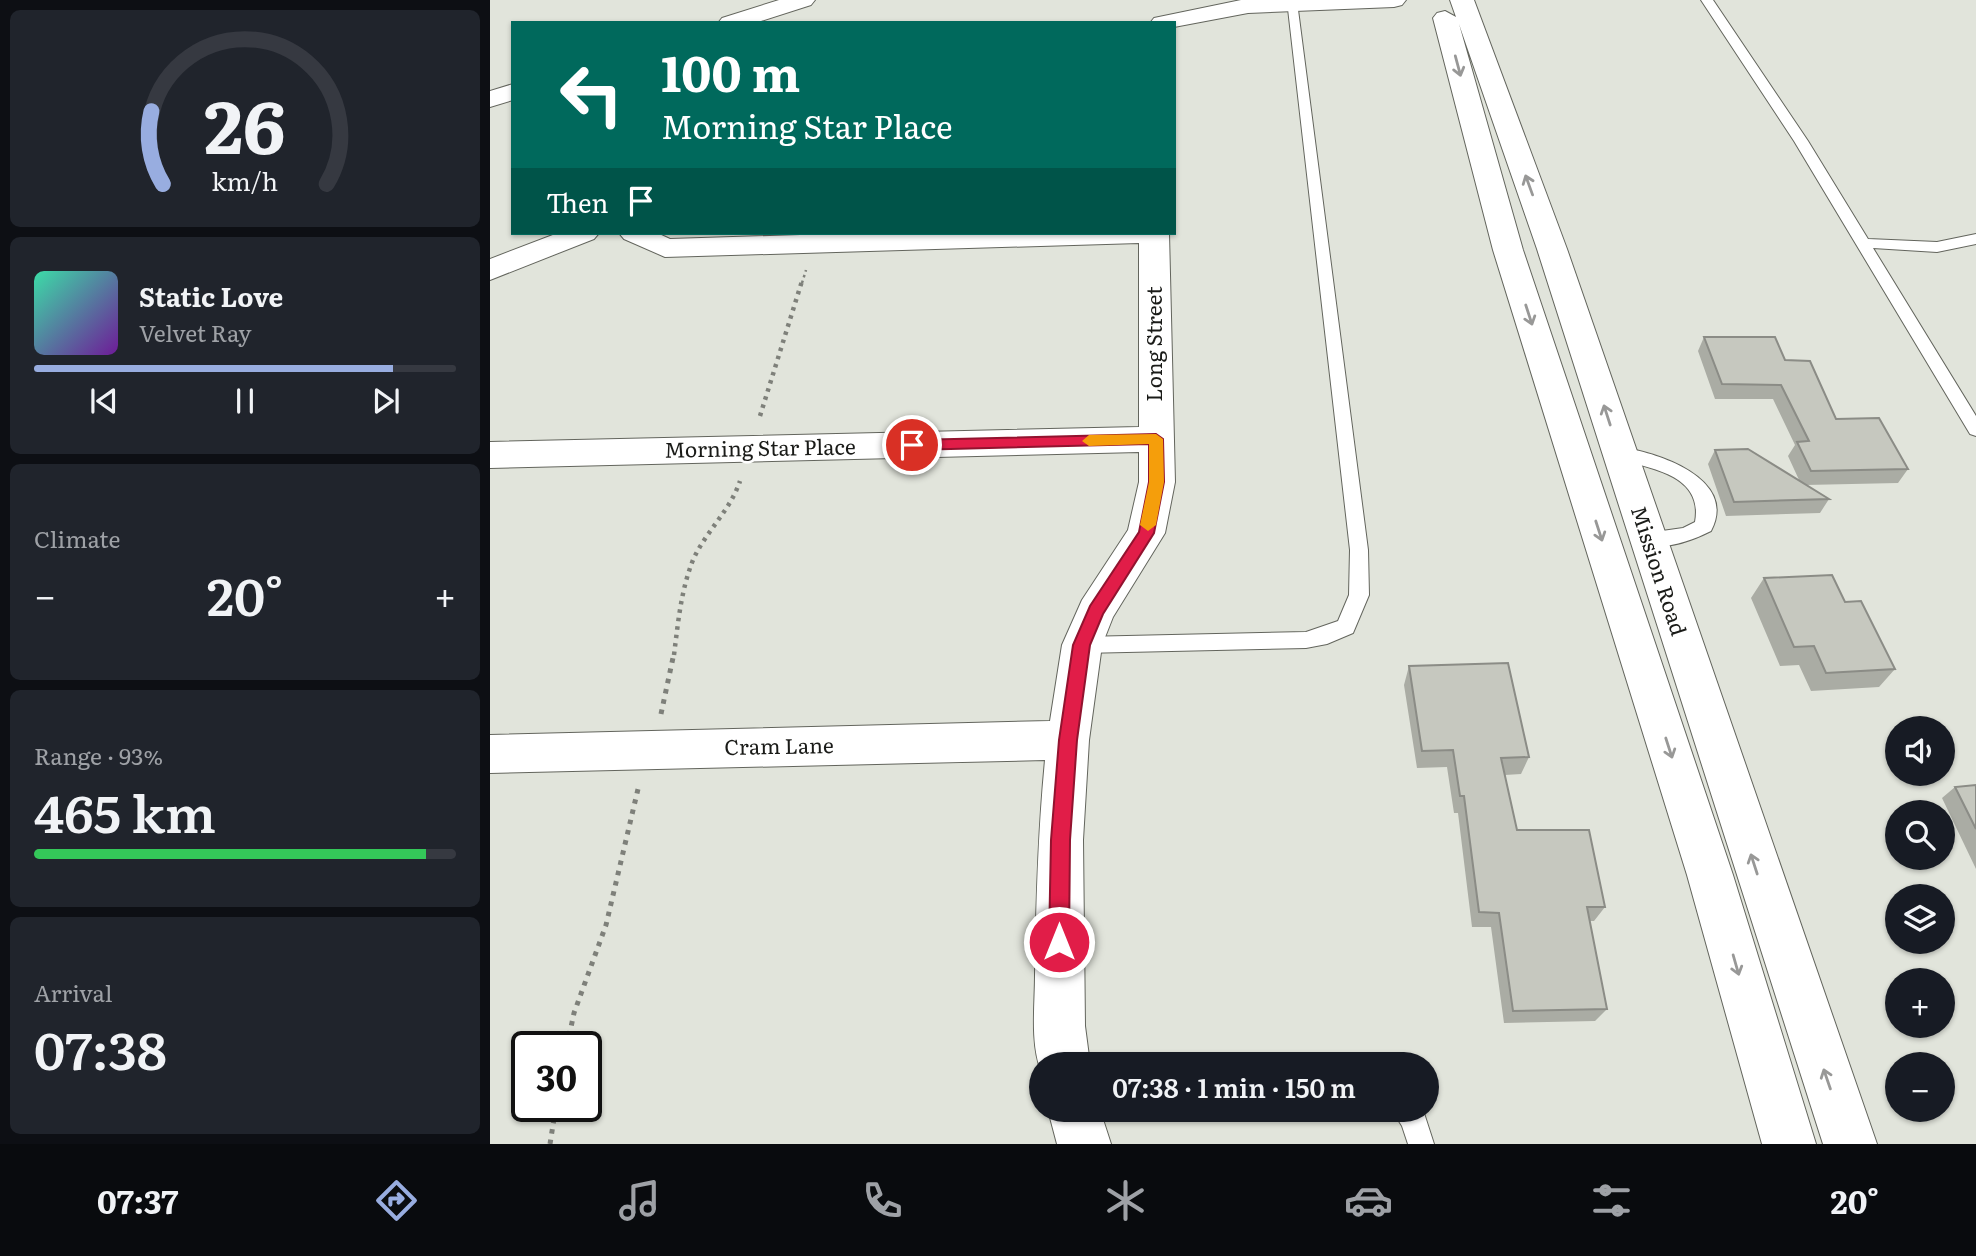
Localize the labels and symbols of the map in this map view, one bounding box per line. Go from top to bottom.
one-way arrow [1452,54,1465,77]
one-way arrow [1522,175,1534,197]
street label: Long Street [1137,286,1168,402]
one-way arrow [1523,304,1536,326]
one-way arrow [1599,405,1612,427]
pin [882,415,942,475]
street label: Morning Star Place [664,429,856,464]
street label: Mission Road [1625,501,1696,639]
one-way arrow [1594,520,1606,542]
street label: Cram Lane [724,728,834,761]
one-way arrow [1663,737,1676,759]
one-way arrow [1747,853,1760,875]
position arrow [1022,905,1096,979]
one-way arrow [1731,954,1744,976]
speed limit sign: 30 [511,1031,602,1122]
one-way arrow [1820,1069,1832,1091]

